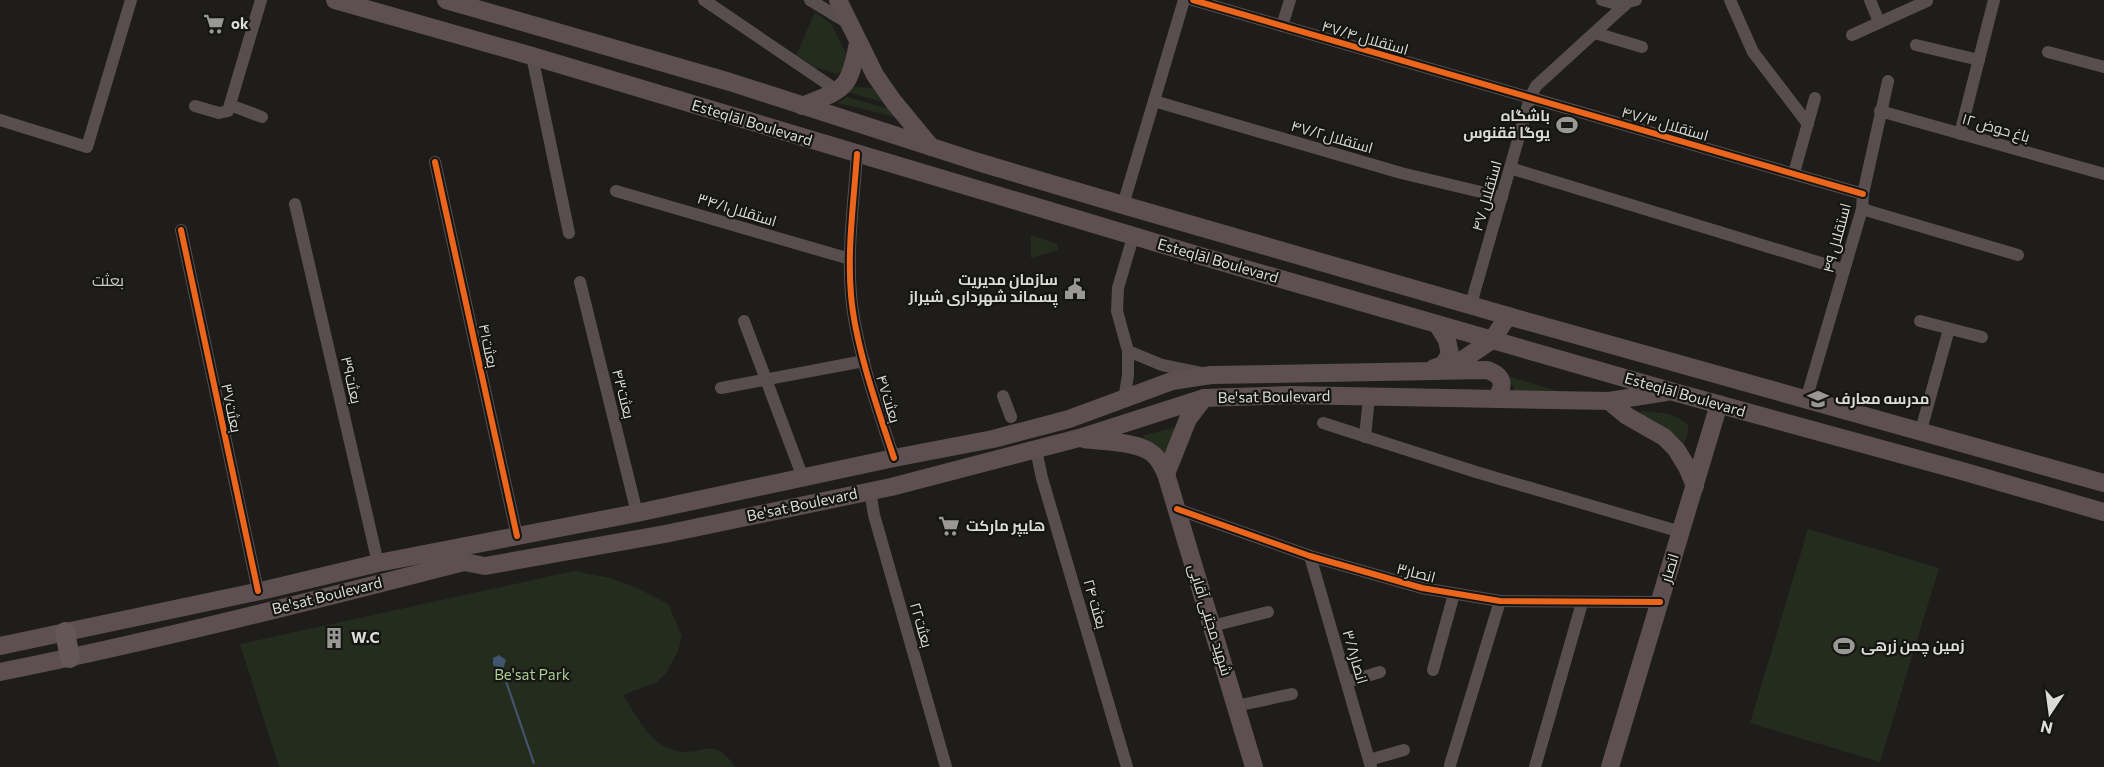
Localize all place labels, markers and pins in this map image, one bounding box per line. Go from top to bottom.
supermarket icon: ok [202,12,226,36]
place label: ok [231,14,249,32]
place label: باشگاه یوگا ققنوس [1463,106,1551,142]
sports icon: باشگاه یوگا ققنوس [1555,113,1579,137]
place label: سازمان مدیریت پسماند شهرداری شیراز [908,270,1059,308]
public building icon: سازمان مدیریت پسماند شهرداری شیراز [1063,277,1087,301]
school or university icon: مدرسه معارف [1806,387,1830,411]
place label: مدرسه معارف [1835,389,1929,408]
supermarket icon: هایپر مارکت [937,514,961,538]
place label: هایپر مارکت [966,516,1045,537]
building icon: W.C [322,626,346,650]
place label: W.C [351,628,380,646]
sports icon: زمین چمن زرهی [1832,634,1856,658]
place label: زمین چمن زرهی [1861,636,1965,657]

